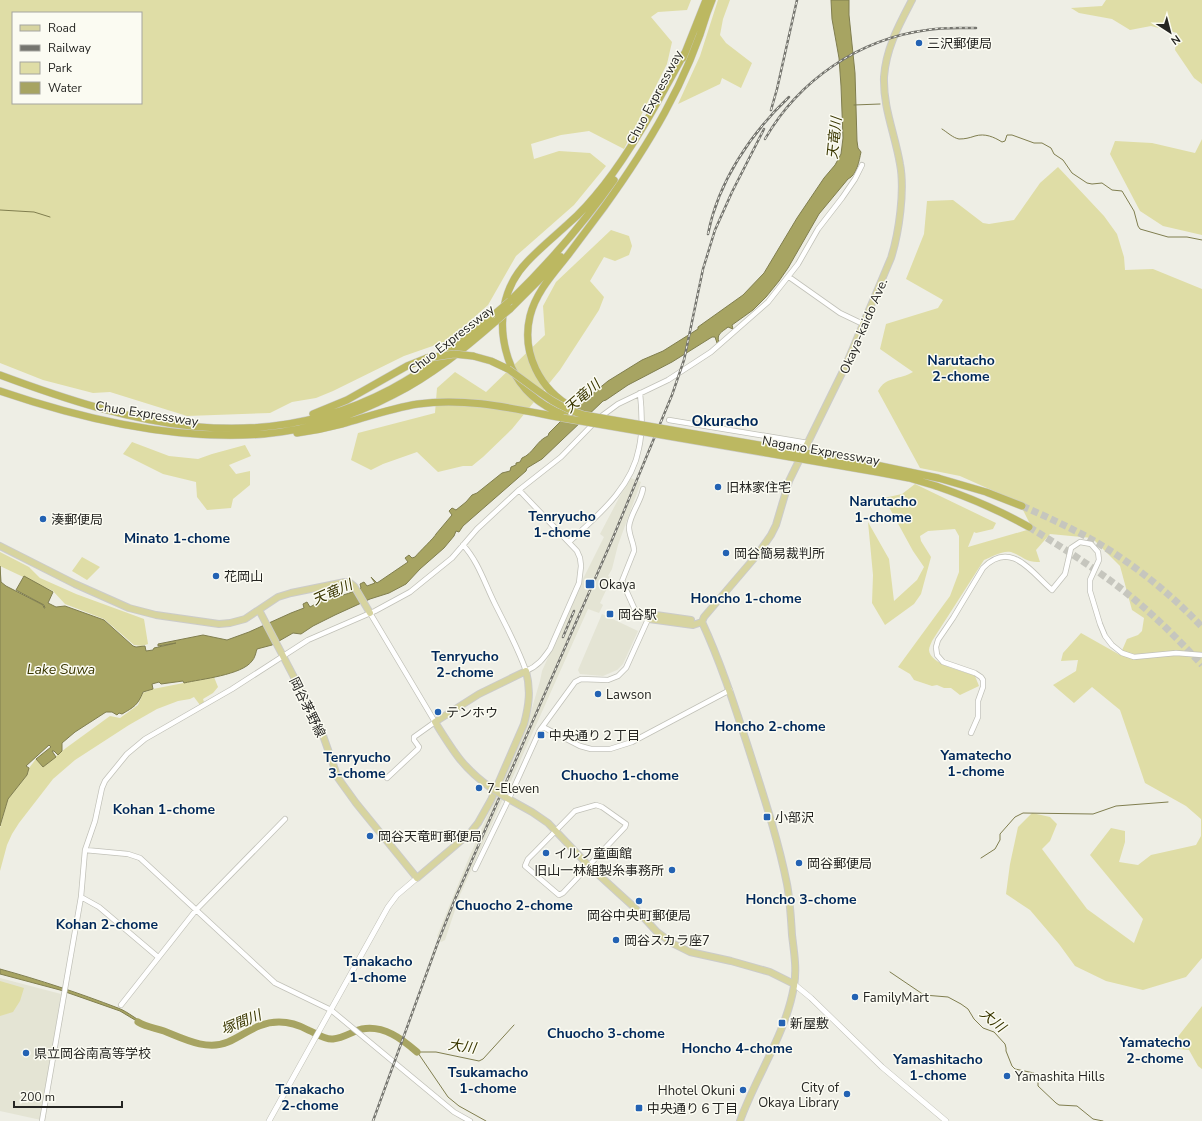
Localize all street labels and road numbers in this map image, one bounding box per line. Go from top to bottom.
street label: Chuo Expressway [622,47,687,148]
street label: Okaya-kaido Ave. [836,276,892,377]
street label: Chuo Expressway [405,300,498,379]
street label: Chuo Expressway [94,397,200,431]
street label: Nagano Expressway [761,432,881,470]
street label: 岡谷茅野線 [285,674,329,741]

